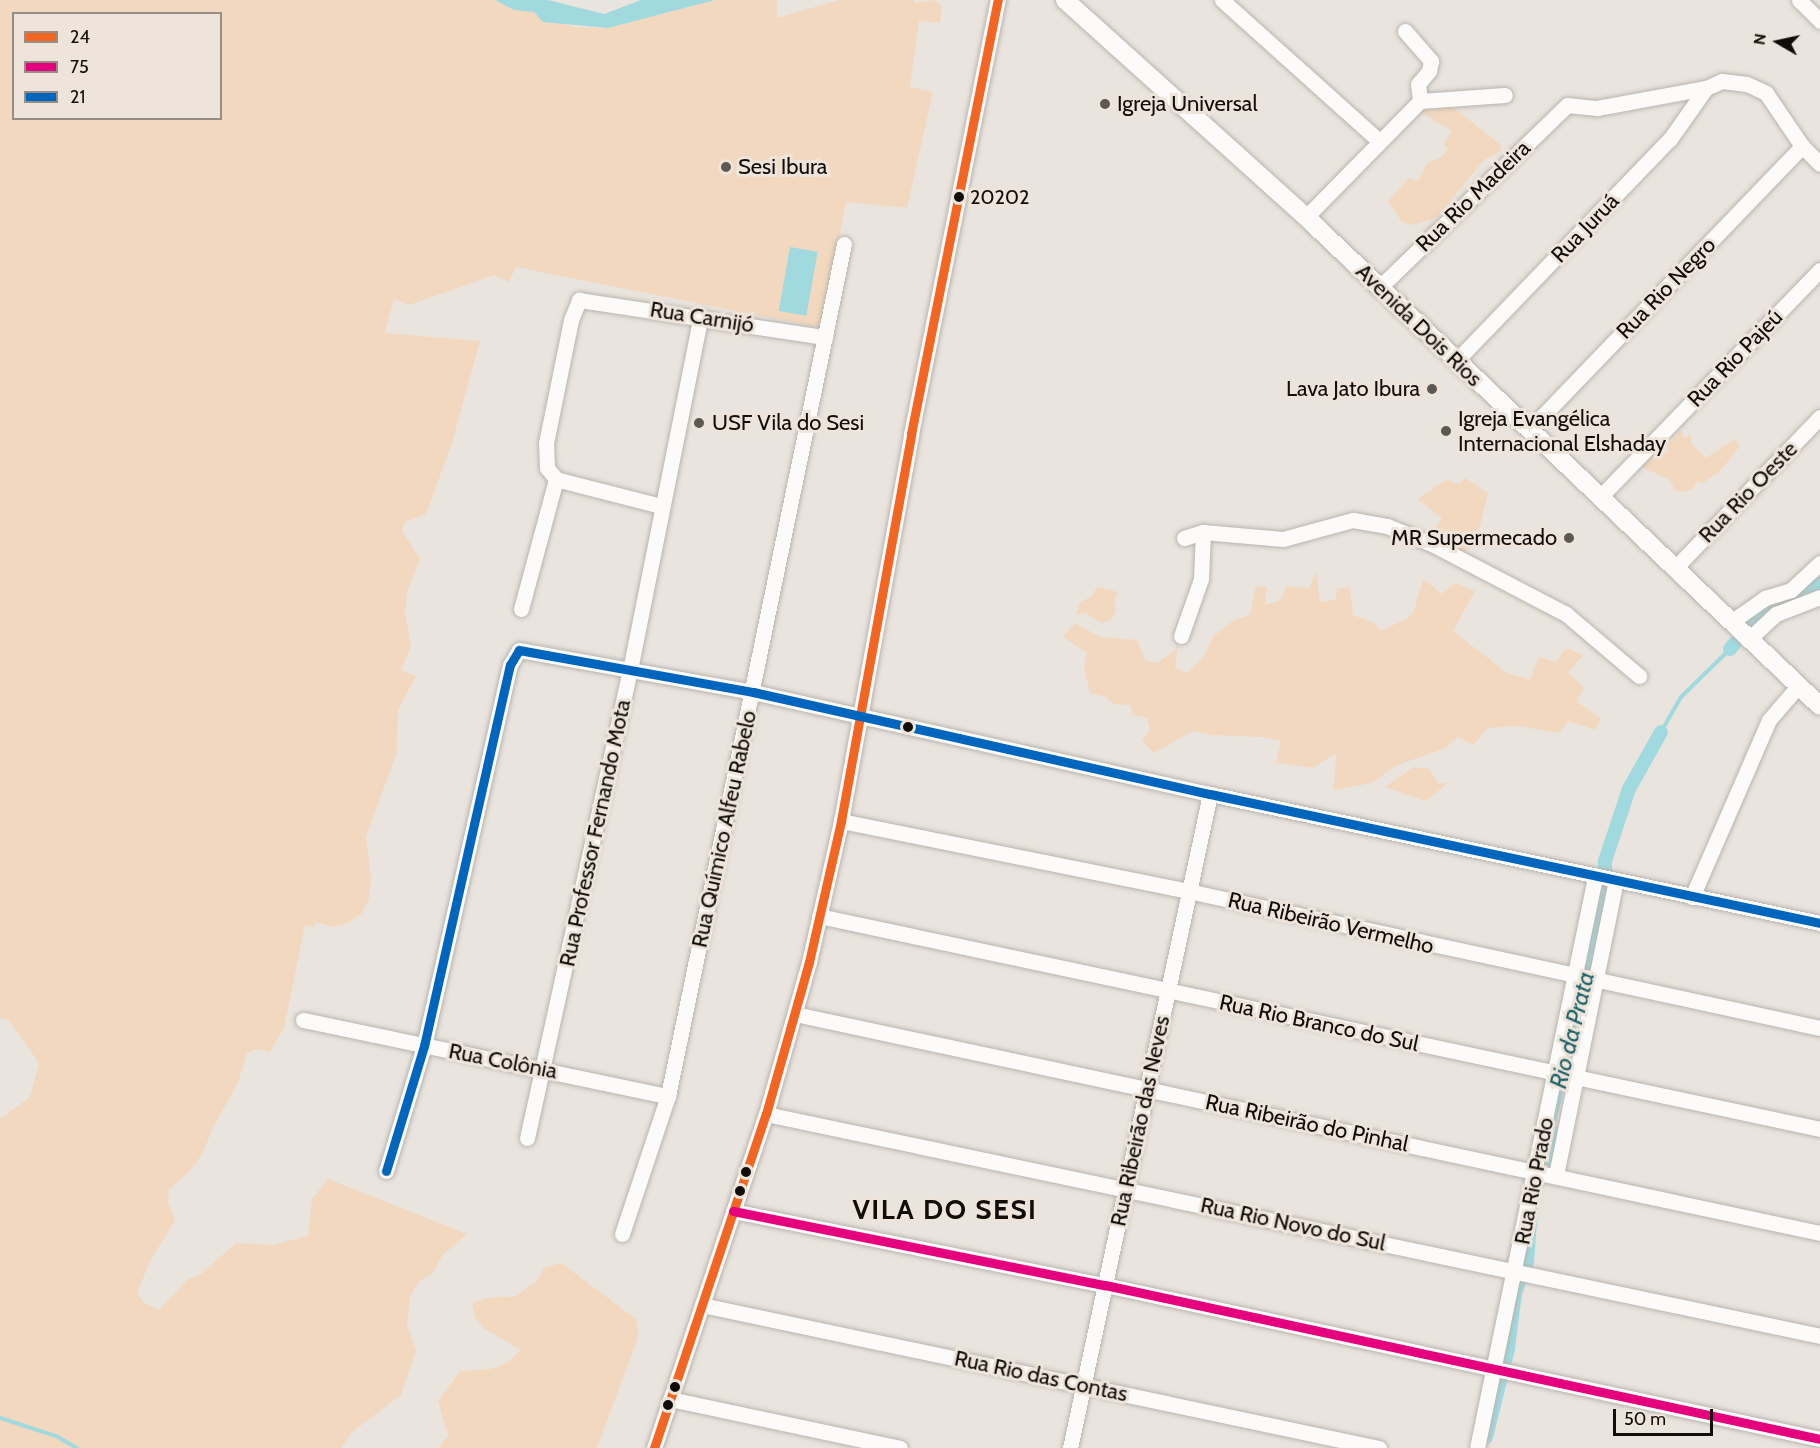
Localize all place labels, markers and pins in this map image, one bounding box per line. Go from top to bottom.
place label: Igreja Universal [1117,91,1258,117]
marker: Igreja Universal [1098,97,1112,111]
place label: Sesi Ibura [738,154,827,180]
marker: Sesi Ibura [719,160,733,174]
place label: 20202 [970,185,1029,209]
marker: 20202 [953,191,965,203]
place label: Lava Jato Ibura [1286,376,1420,402]
marker: Lava Jato Ibura [1425,382,1439,396]
place label: Igreja Evangélica Internacional Elshaday [1458,405,1666,457]
place label: USF Vila do Sesi [712,410,864,436]
marker: USF Vila do Sesi [690,414,708,432]
marker: Igreja Evangélica Internacional Elshaday [1439,424,1453,438]
place label: MR Supermecado [1391,525,1557,551]
marker: MR Supermecado [1562,531,1576,545]
unlabelled marker [902,721,914,733]
unlabelled marker [740,1166,752,1178]
unlabelled marker [734,1185,746,1197]
unlabelled marker [669,1381,681,1393]
unlabelled marker [662,1399,674,1411]

